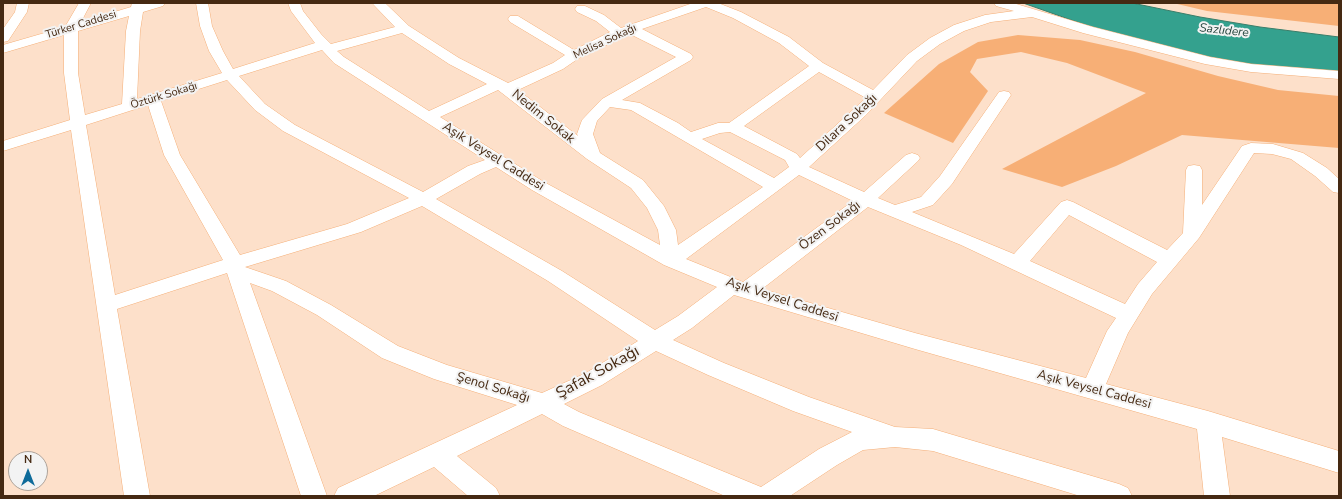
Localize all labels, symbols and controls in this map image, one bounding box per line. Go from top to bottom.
street label: Türker Caddesi [44,8,118,42]
water label: Sazlıdere [1199,21,1249,41]
street label: Melisa Sokağı [571,22,639,62]
street label: Öztürk Sokağı [129,80,199,112]
street label: Nedim Sokak [508,87,578,147]
street label: Dilara Sokağı [813,91,881,155]
street label: Aşık Veysel Caddesi [439,119,547,195]
street label: Özen Sokağı [796,198,864,254]
street label: Aşık Veysel Caddesi [724,274,840,326]
street label: Şafak Sokağı [553,342,643,404]
street label: Aşık Veysel Caddesi [1035,367,1153,413]
street label: Şenol Sokağı [454,369,532,407]
north arrow [8,451,48,491]
text: N [24,452,32,467]

